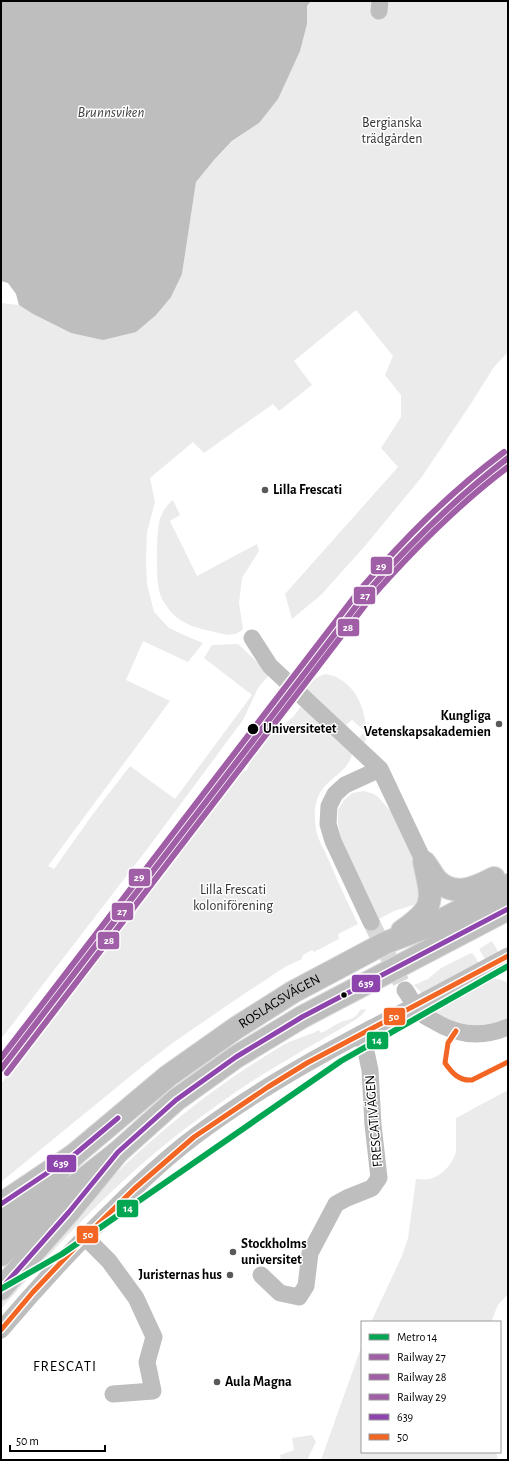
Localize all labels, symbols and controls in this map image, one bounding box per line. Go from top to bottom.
water label: Brunnsviken [77,105,145,120]
park label: Bergianska trädgården [362,116,422,146]
place label: Lilla Frescati [273,483,342,497]
marker: Lilla Frescati [260,485,270,495]
line badge: 29 [370,556,393,575]
text: 29 [376,561,386,572]
line badge: 27 [353,586,376,605]
text: 27 [360,590,370,601]
line badge: 28 [337,618,360,637]
text: 28 [343,622,353,633]
place label: Kungliga Vetenskapsakademien [364,709,491,739]
marker: Kungliga Vetenskapsakademien [494,719,504,729]
marker: Universitetet [246,722,260,736]
place label: Universitetet [263,722,337,736]
line badge: 29 [128,868,151,887]
text: 29 [134,872,144,883]
park label: Lilla Frescati koloniförening [193,883,273,913]
line badge: 27 [111,902,134,921]
text: 27 [117,906,127,917]
line badge: 28 [97,931,120,950]
text: 28 [104,935,114,946]
street label: ROSLAGSVÄGEN [236,972,322,1031]
line badge: 639 [351,974,381,993]
text: 639 [358,978,374,989]
unlabelled marker [339,990,349,1000]
line badge: 50 [383,1007,406,1026]
text: 50 [389,1011,400,1022]
line badge: 14 [366,1031,389,1050]
text: 14 [372,1035,382,1046]
street label: FRESCATIVÄGEN [361,1074,385,1168]
line badge: 639 [46,1154,77,1173]
text: 639 [53,1158,69,1169]
line badge: 14 [116,1199,139,1218]
text: 14 [123,1203,133,1214]
line badge: 50 [76,1225,99,1244]
text: 50 [83,1229,94,1240]
place label: Stockholms universitet [241,1237,307,1267]
marker: Stockholms universitet [228,1247,238,1257]
place label: Juristernas hus [138,1268,222,1282]
marker: Juristernas hus [225,1270,235,1280]
legend [361,1321,501,1453]
text: Metro 14 [397,1331,437,1343]
text: Railway 27 [397,1351,446,1364]
district label: FRESCATI [33,1359,97,1374]
text: Railway 28 [397,1371,447,1384]
place label: Aula Magna [225,1375,292,1389]
marker: Aula Magna [212,1377,222,1387]
text: Railway 29 [397,1391,447,1404]
text: 639 [397,1411,414,1423]
scale bar [10,1427,105,1453]
text: 50 [397,1431,408,1443]
text: 50 m [16,1435,39,1447]

